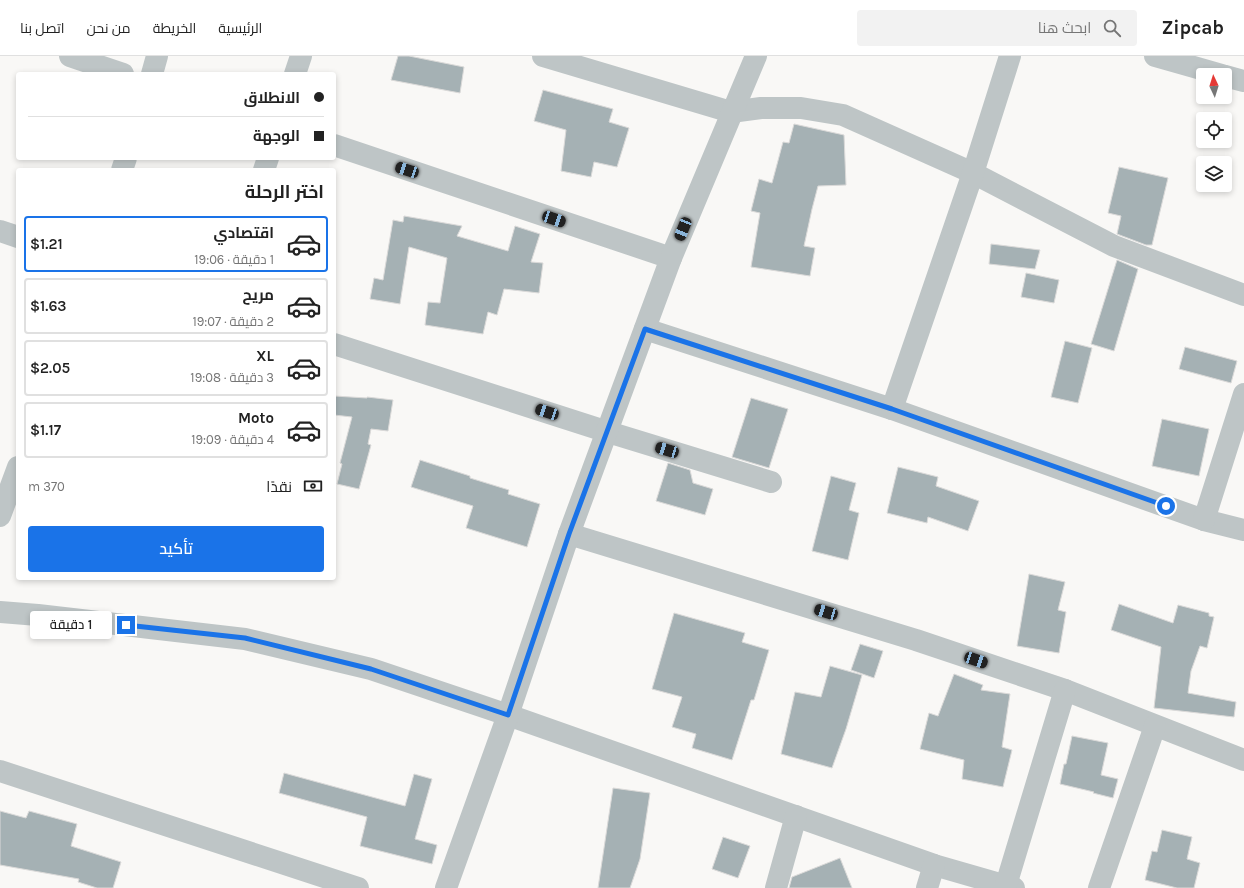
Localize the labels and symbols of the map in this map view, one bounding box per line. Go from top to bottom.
north arrow [1196,68,1232,104]
car [394,161,420,179]
car [541,209,567,229]
car [673,216,693,242]
car [534,403,560,421]
car [654,441,680,459]
route start [1157,497,1175,515]
car [813,603,839,621]
callout: 1 دقيقة [30,611,112,639]
route end [117,616,135,634]
car [963,650,989,670]

